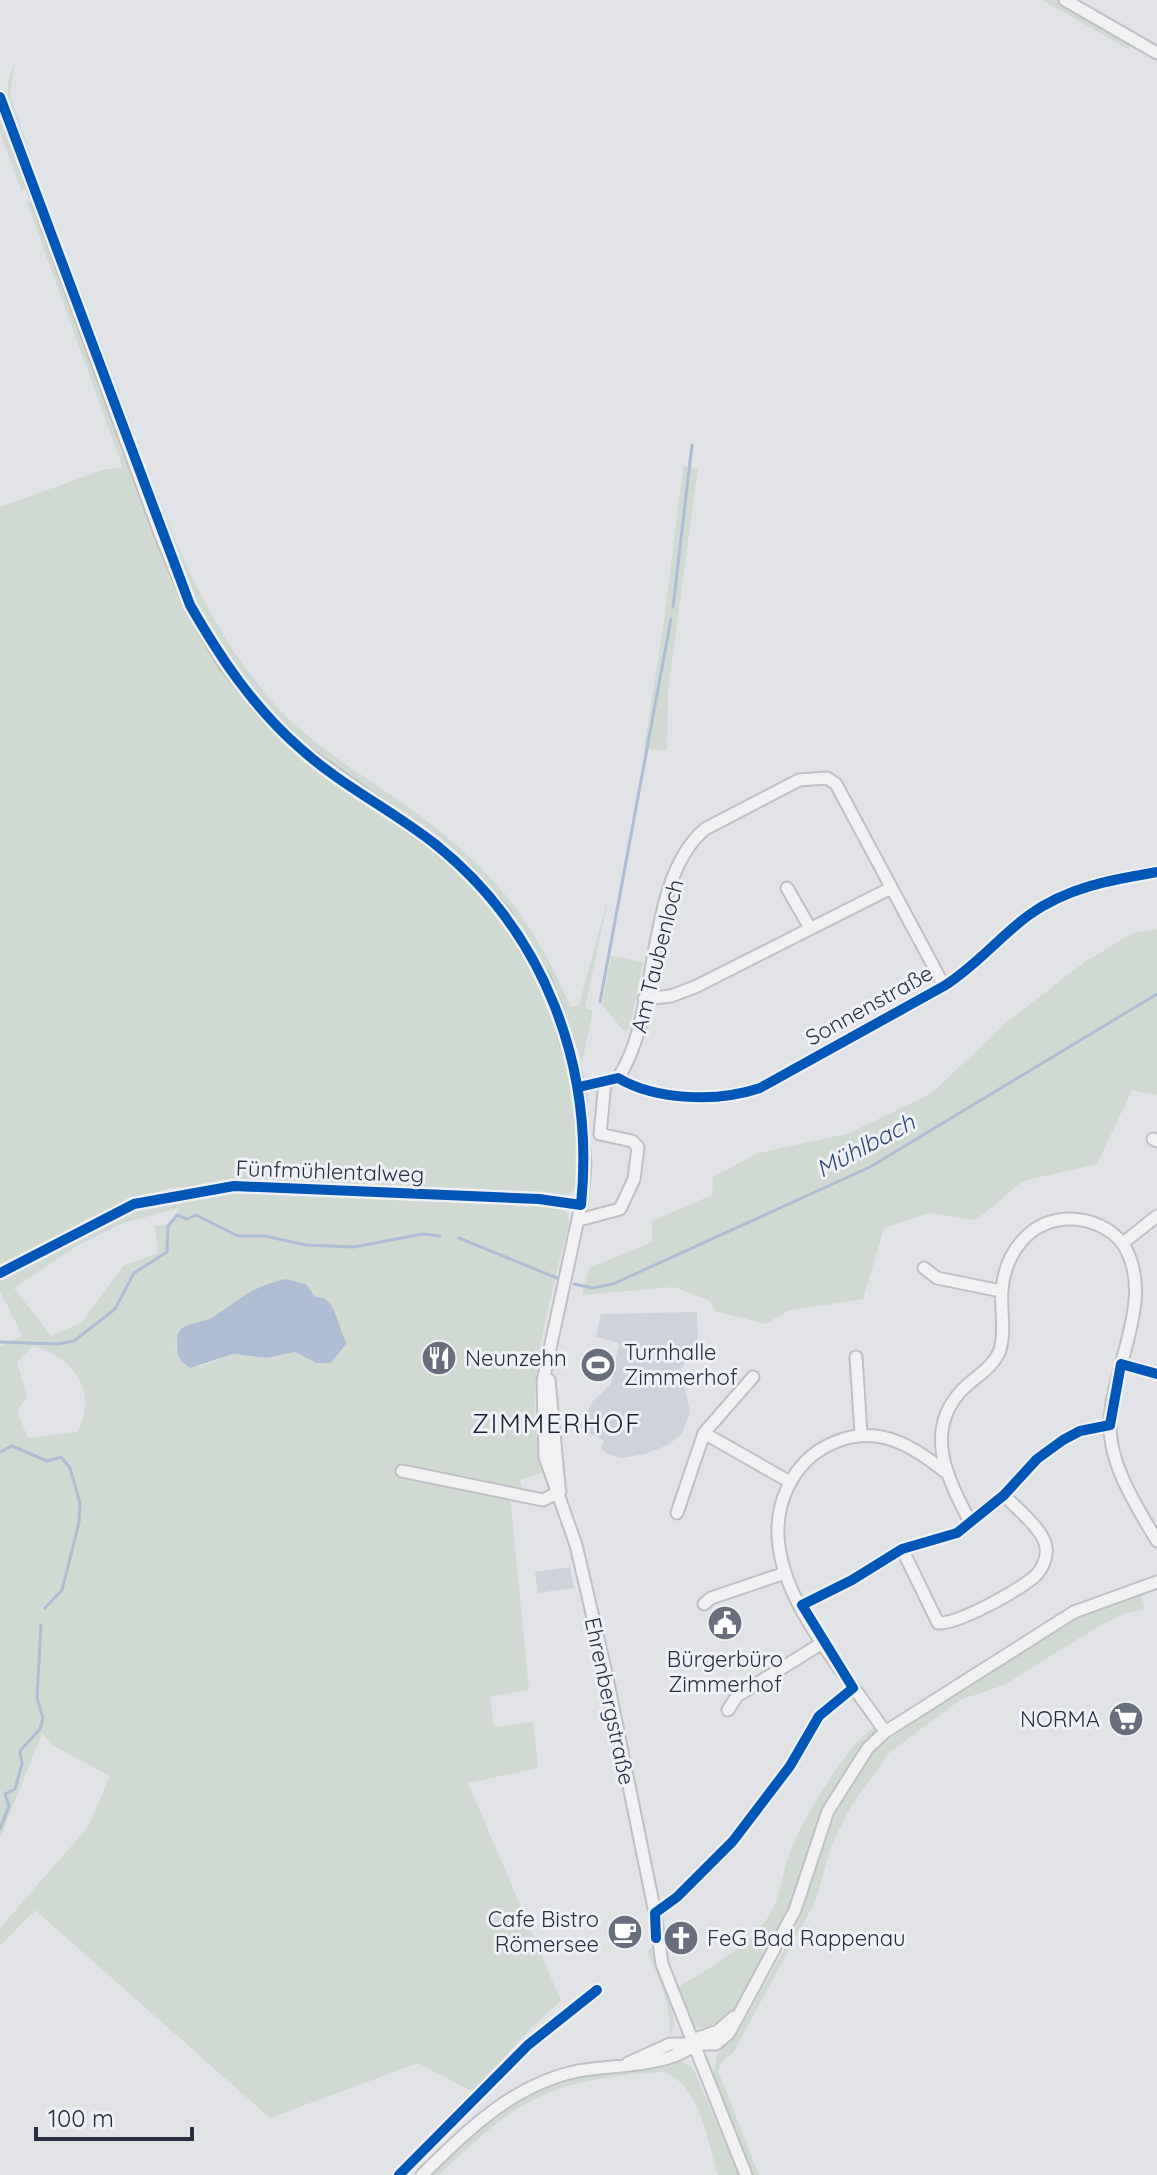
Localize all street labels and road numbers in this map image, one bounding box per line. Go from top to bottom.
street label: Am Taubenloch [624,876,690,1036]
street label: Sonnenstraße [800,959,938,1051]
street label: Fünfmühlentalweg [235,1154,425,1188]
street label: Ehrenbergstraße [579,1615,641,1787]

